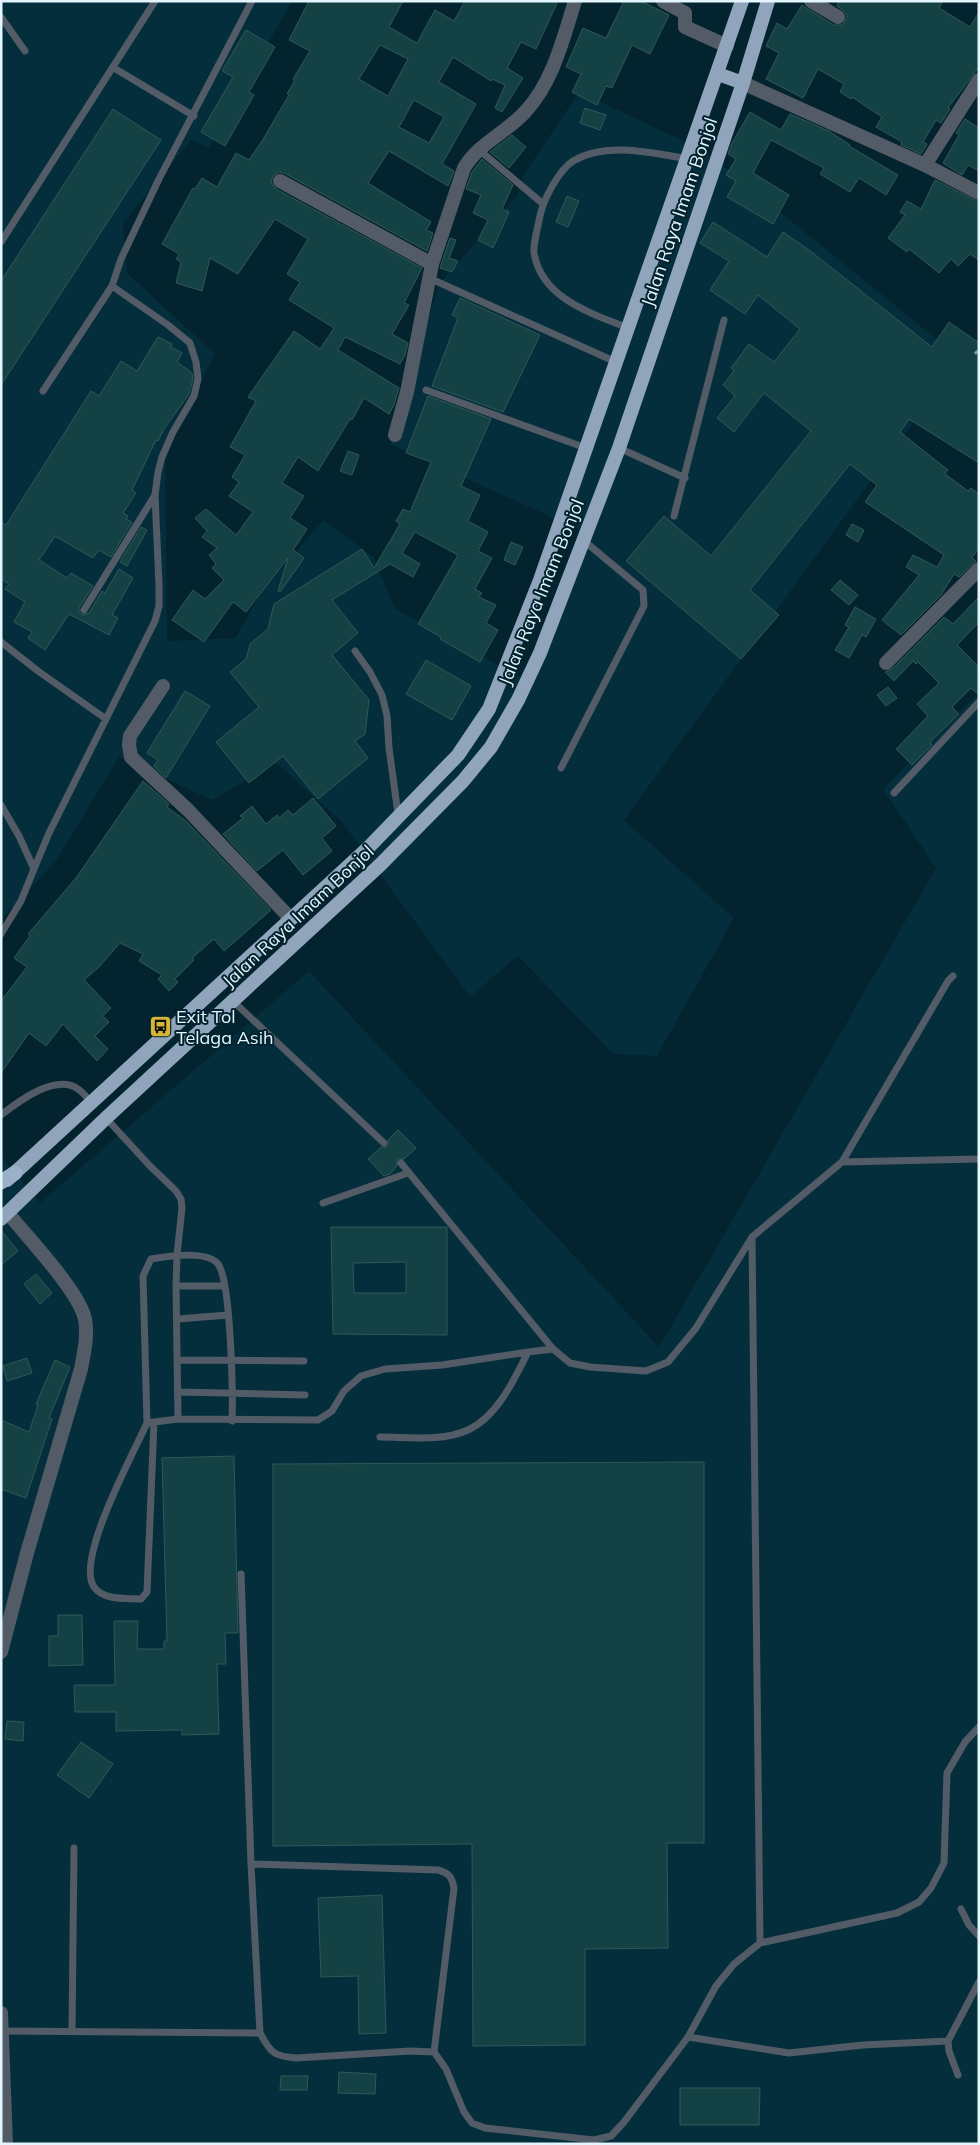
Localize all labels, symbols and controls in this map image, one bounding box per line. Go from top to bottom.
street label: Jalan Raya Imam Bonjol [636,114,722,310]
street label: Jalan Raya Imam Bonjol [493,496,589,688]
street label: Jalan Raya Imam Bonjol [217,840,379,992]
place label: Exit Tol Telaga Asih [176,1005,274,1049]
bus stop icon: Exit Tol Telaga Asih [148,1014,172,1038]

